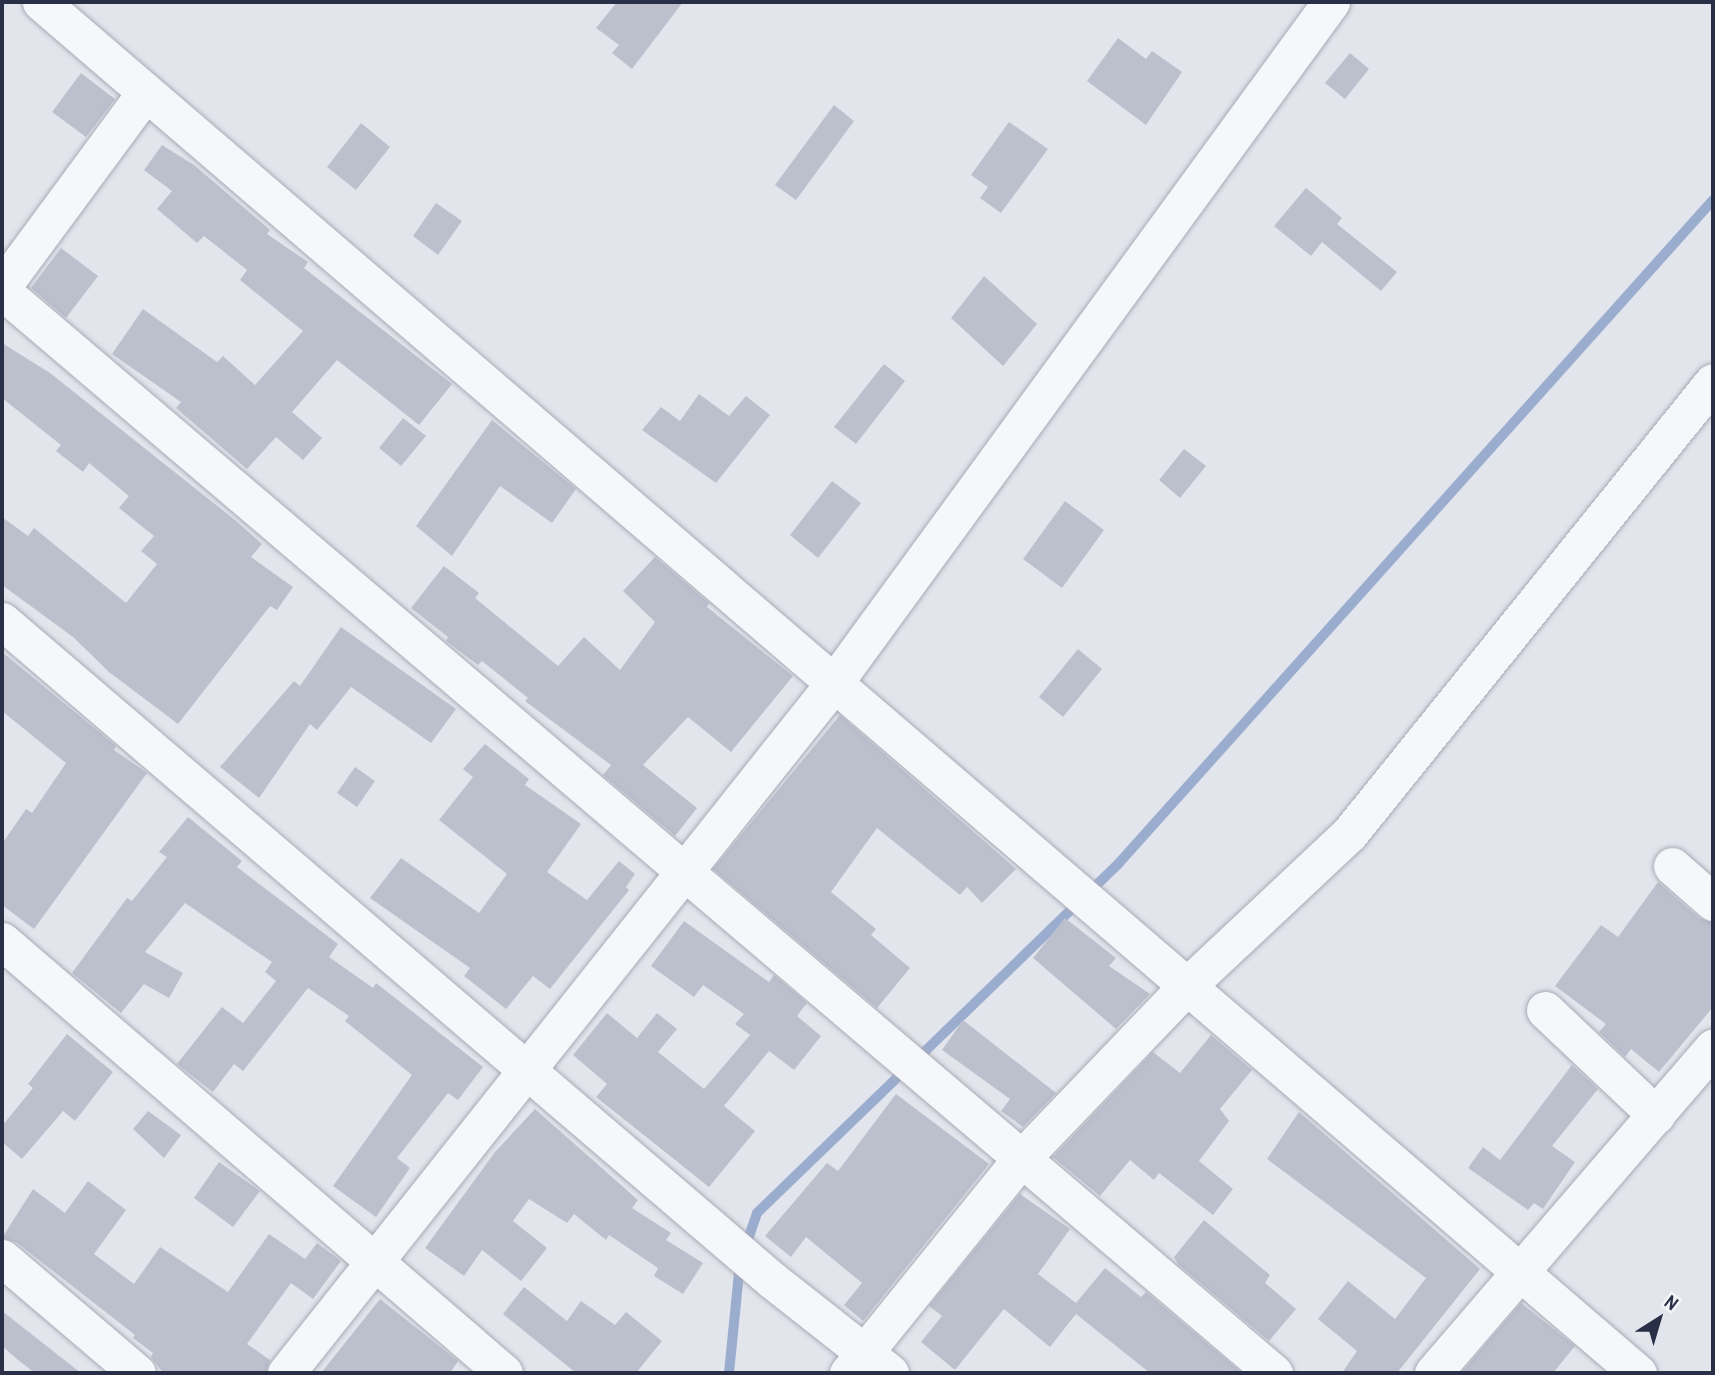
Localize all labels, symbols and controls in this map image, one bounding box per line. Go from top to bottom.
north arrow [1624,1284,1694,1354]
text: N [1659,1288,1684,1316]

